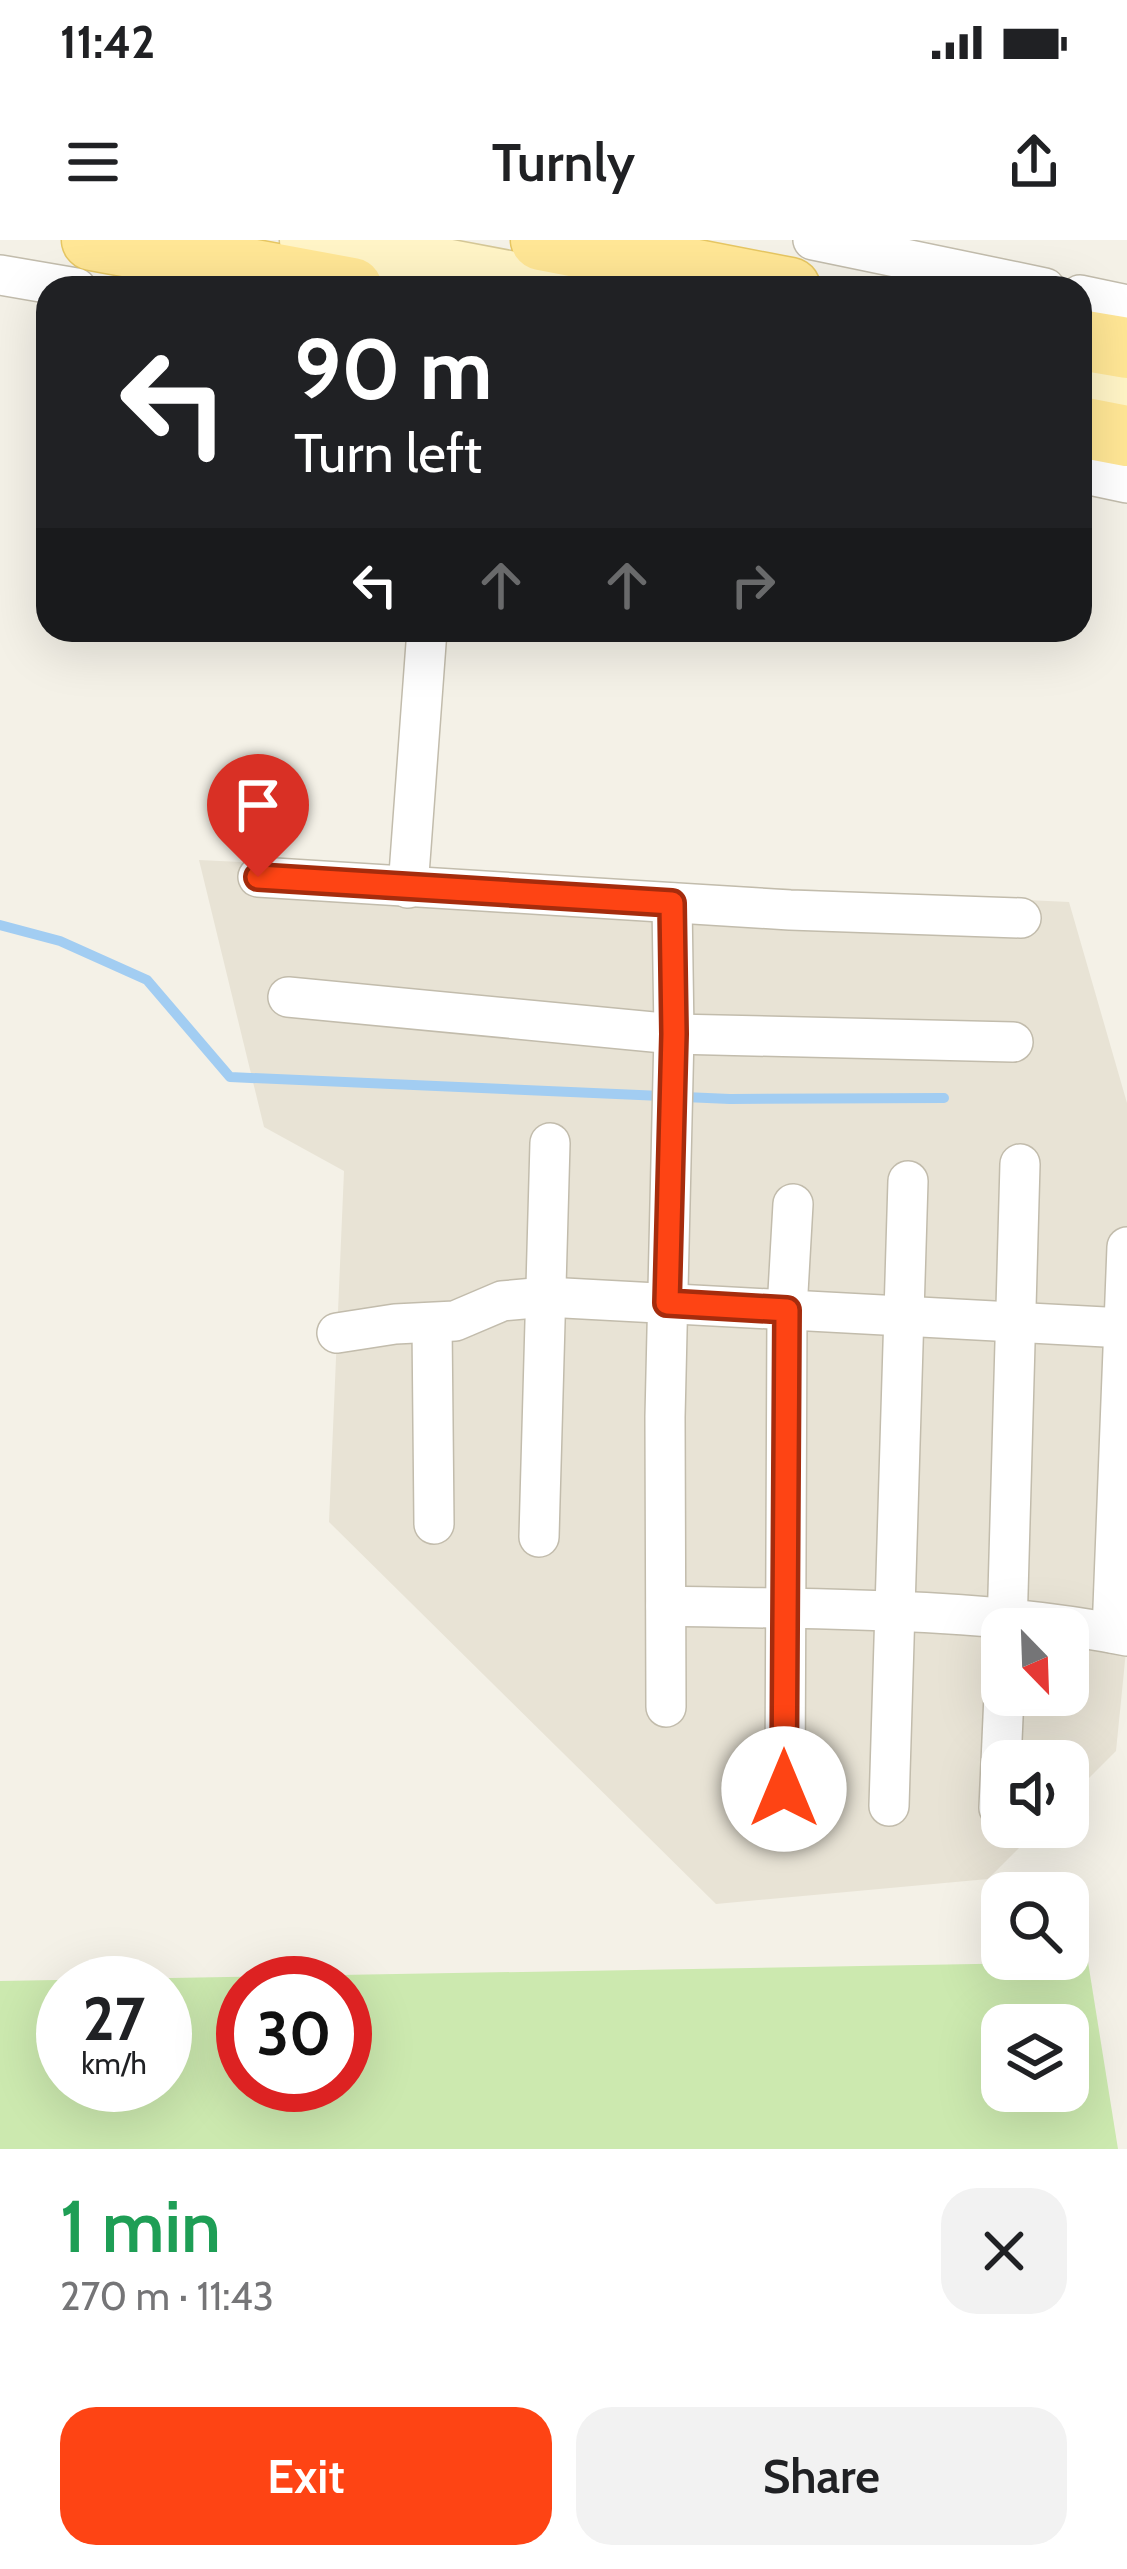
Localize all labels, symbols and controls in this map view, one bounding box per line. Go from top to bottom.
text: 11:42 [60,15,155,69]
icon: menu [60,129,126,195]
text: Turnly [492,129,635,195]
icon: share [1001,129,1067,195]
text: 90 m [294,318,492,420]
icon: left [96,324,252,480]
text: Turn left [294,420,482,486]
icon: left [342,552,408,618]
icon: ahead [468,552,534,618]
icon: ahead [594,552,660,618]
icon: right [720,552,786,618]
pin [207,754,309,877]
icon: arrive [225,772,291,838]
north arrow [981,1608,1089,1716]
map controls [981,1608,1089,2112]
position arrow [721,1726,847,1852]
button: sound [981,1740,1089,1848]
button: search [981,1872,1089,1980]
speed limit sign: 30 [216,1956,372,2112]
text: 27 [83,1982,145,2055]
button: layers [981,2004,1089,2112]
text: km/h [81,2045,147,2082]
text: 1 min [60,2183,221,2270]
button: close [941,2188,1067,2314]
text: 270 m · 11:43 [60,2272,274,2320]
button: Exit [60,2407,552,2545]
button: Share [576,2407,1067,2545]

